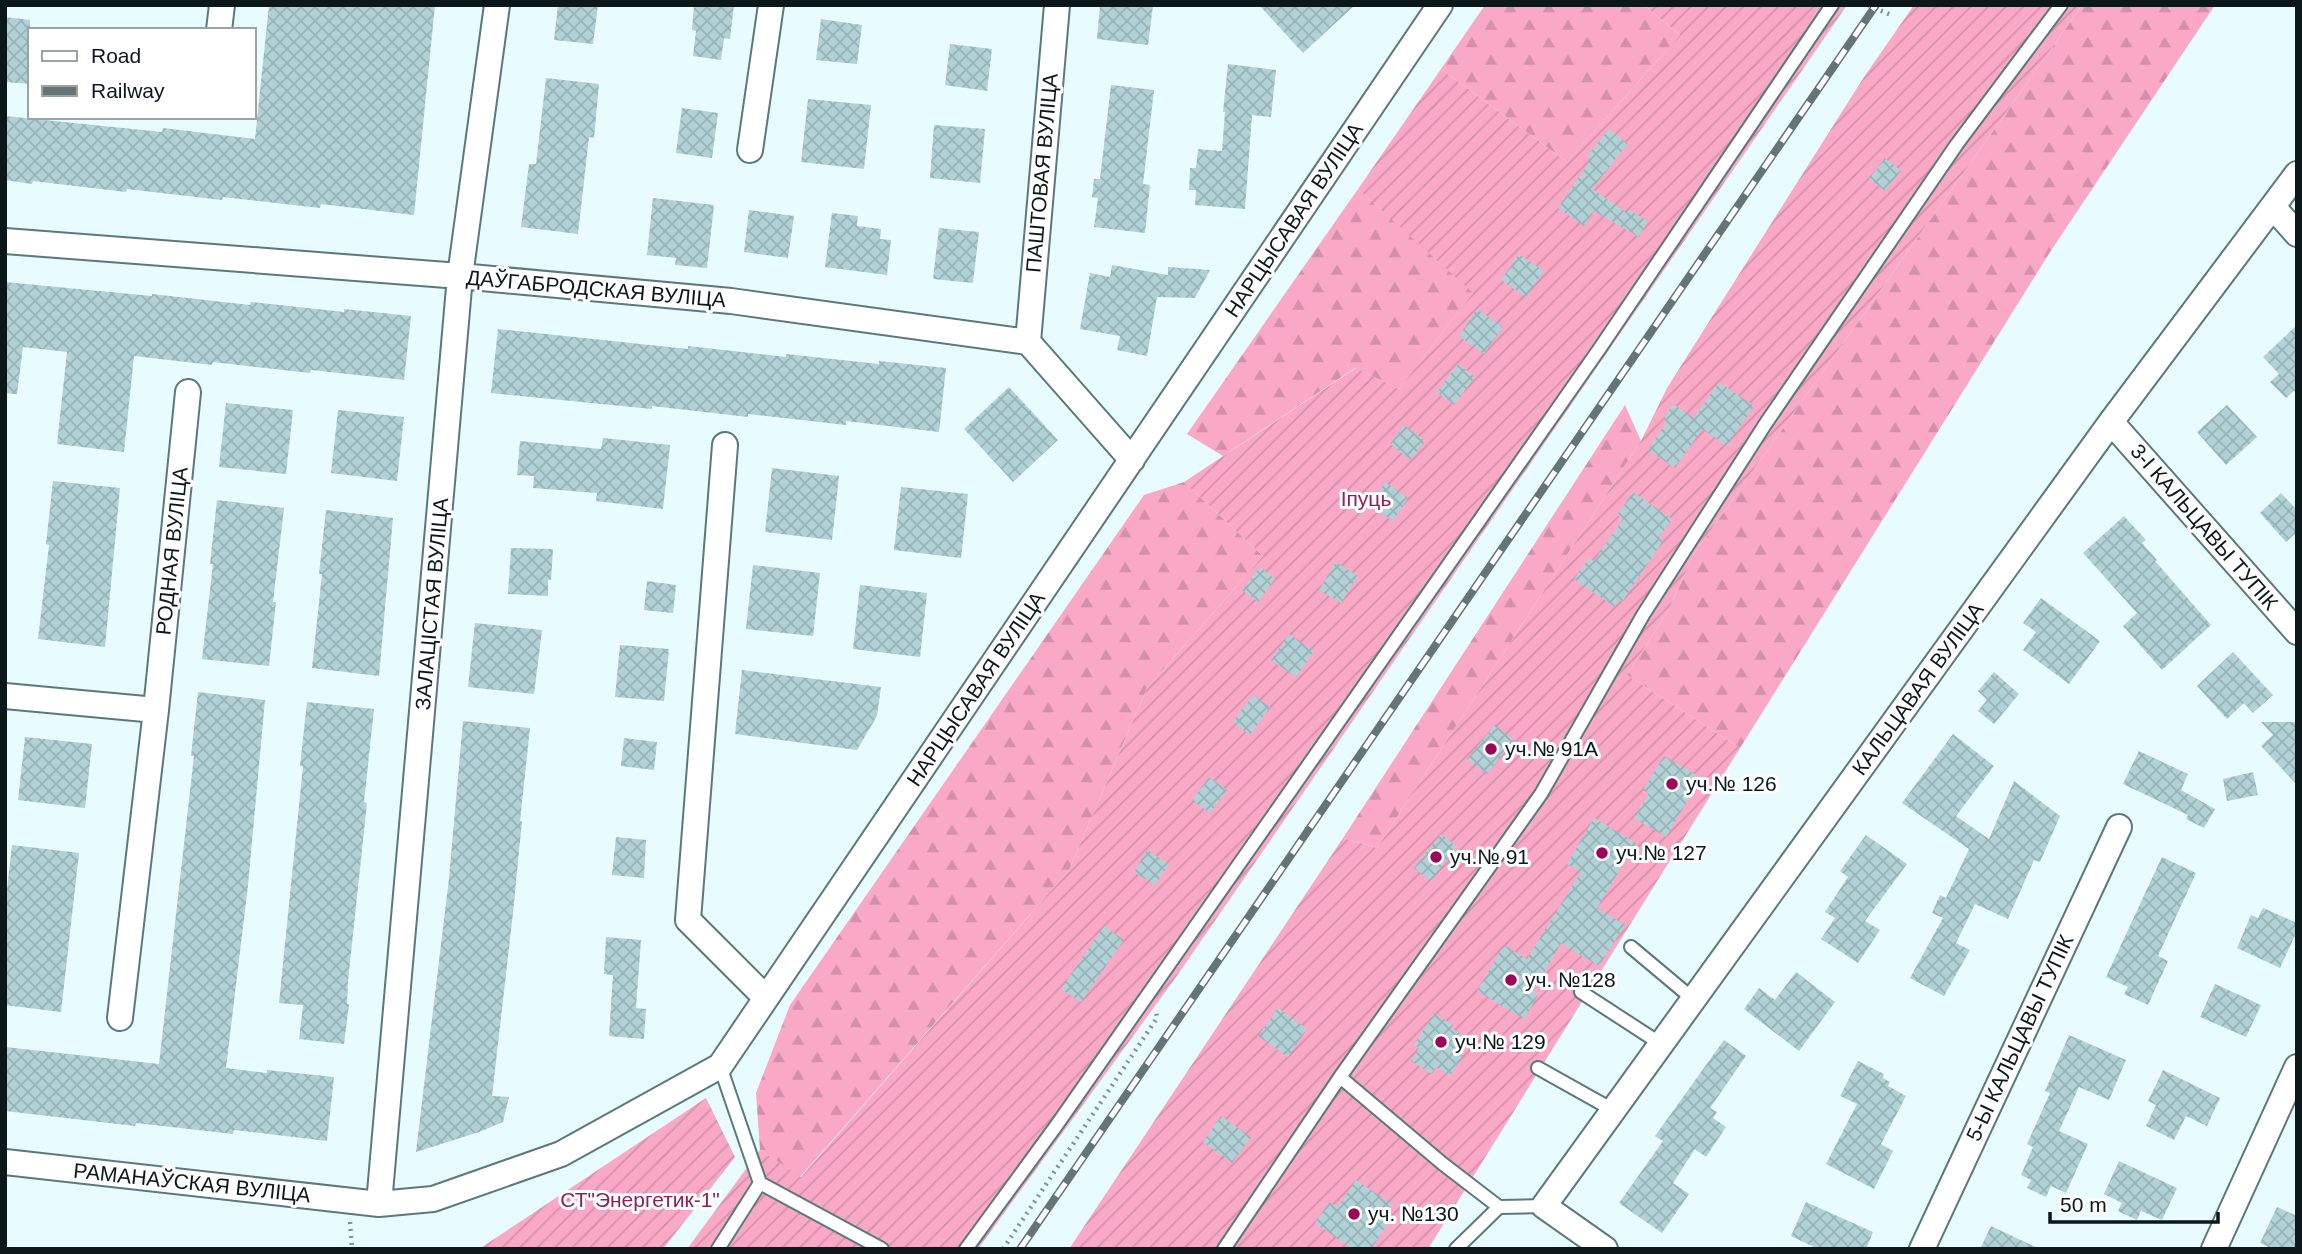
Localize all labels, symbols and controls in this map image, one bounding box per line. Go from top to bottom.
legend [28,28,256,119]
text: Road [91,44,141,67]
street label: ПАШТОВАЯ ВУЛІЦА [1021,72,1062,274]
text: Railway [91,79,165,102]
street label: НАРЦЫСАВАЯ ВУЛІЦА [1220,118,1367,321]
street label: ДАЎГАБРОДСКАЯ ВУЛІЦА [465,266,727,311]
street label: 3-І КАЛЬЦАВЫ ТУПІК [2126,439,2283,615]
street label: РОДНАЯ ВУЛІЦА [151,466,192,636]
park label: Іпуць [1341,487,1391,510]
street label: ЗАЛАЦІСТАЯ ВУЛІЦА [411,497,452,711]
street label: НАРЦЫСАВАЯ ВУЛІЦА [902,587,1049,790]
street label: КАЛЬЦАВАЯ ВУЛІЦА [1847,598,1988,779]
place label: уч.№ 91А [1505,737,1598,760]
marker: уч.№ 91А [1483,741,1499,757]
place label: уч.№ 126 [1686,772,1777,795]
marker: уч.№ 126 [1664,776,1680,792]
place label: уч.№ 127 [1616,841,1707,864]
place label: уч.№ 91 [1450,845,1529,868]
marker: уч.№ 127 [1594,845,1610,861]
marker: уч.№ 91 [1428,849,1444,865]
street label: 5-Ы КАЛЬЦАВЫ ТУПІК [1962,930,2078,1144]
place label: уч. №128 [1525,968,1616,991]
marker: уч. №128 [1503,972,1519,988]
place label: уч.№ 129 [1455,1030,1546,1053]
marker: уч.№ 129 [1433,1034,1449,1050]
street label: РАМАНАЎСКАЯ ВУЛІЦА [72,1159,312,1206]
scale bar [2050,1180,2218,1224]
park label: СТ"Энергетик-1" [560,1188,720,1211]
text: 50 m [2060,1193,2107,1216]
place label: уч. №130 [1368,1202,1459,1225]
marker: уч. №130 [1346,1206,1362,1222]

